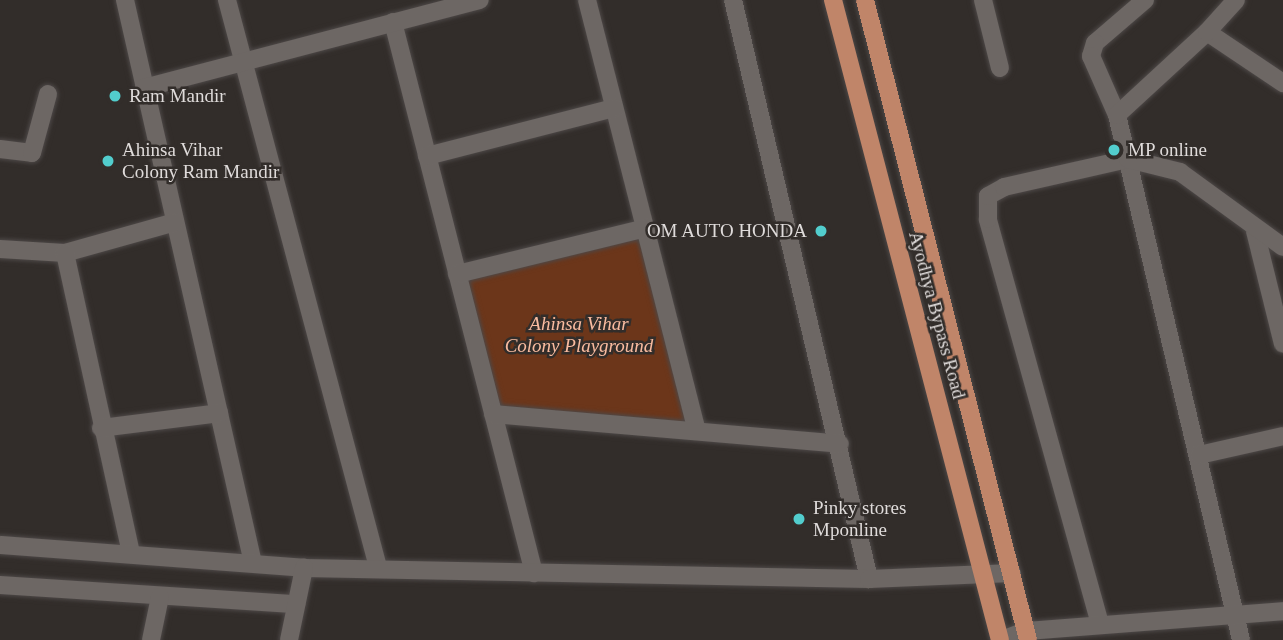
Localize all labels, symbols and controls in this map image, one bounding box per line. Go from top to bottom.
place label: Ram Mandir [129,85,238,107]
marker: Ram Mandir [107,88,123,104]
place label: Ahinsa Vihar Colony Ram Mandir [122,139,298,183]
place label: MP online [1128,139,1217,161]
marker: MP online [1106,142,1122,158]
marker: Ahinsa Vihar Colony Ram Mandir [100,153,116,169]
street label: Ayodhya Bypass Road [901,218,973,412]
place label: OM AUTO HONDA [645,220,807,242]
marker: OM AUTO HONDA [813,223,829,239]
park label: Ahinsa Vihar Colony Playground [495,313,663,357]
place label: Pinky stores Mponline [813,497,921,541]
marker: Pinky stores Mponline [791,511,807,527]

